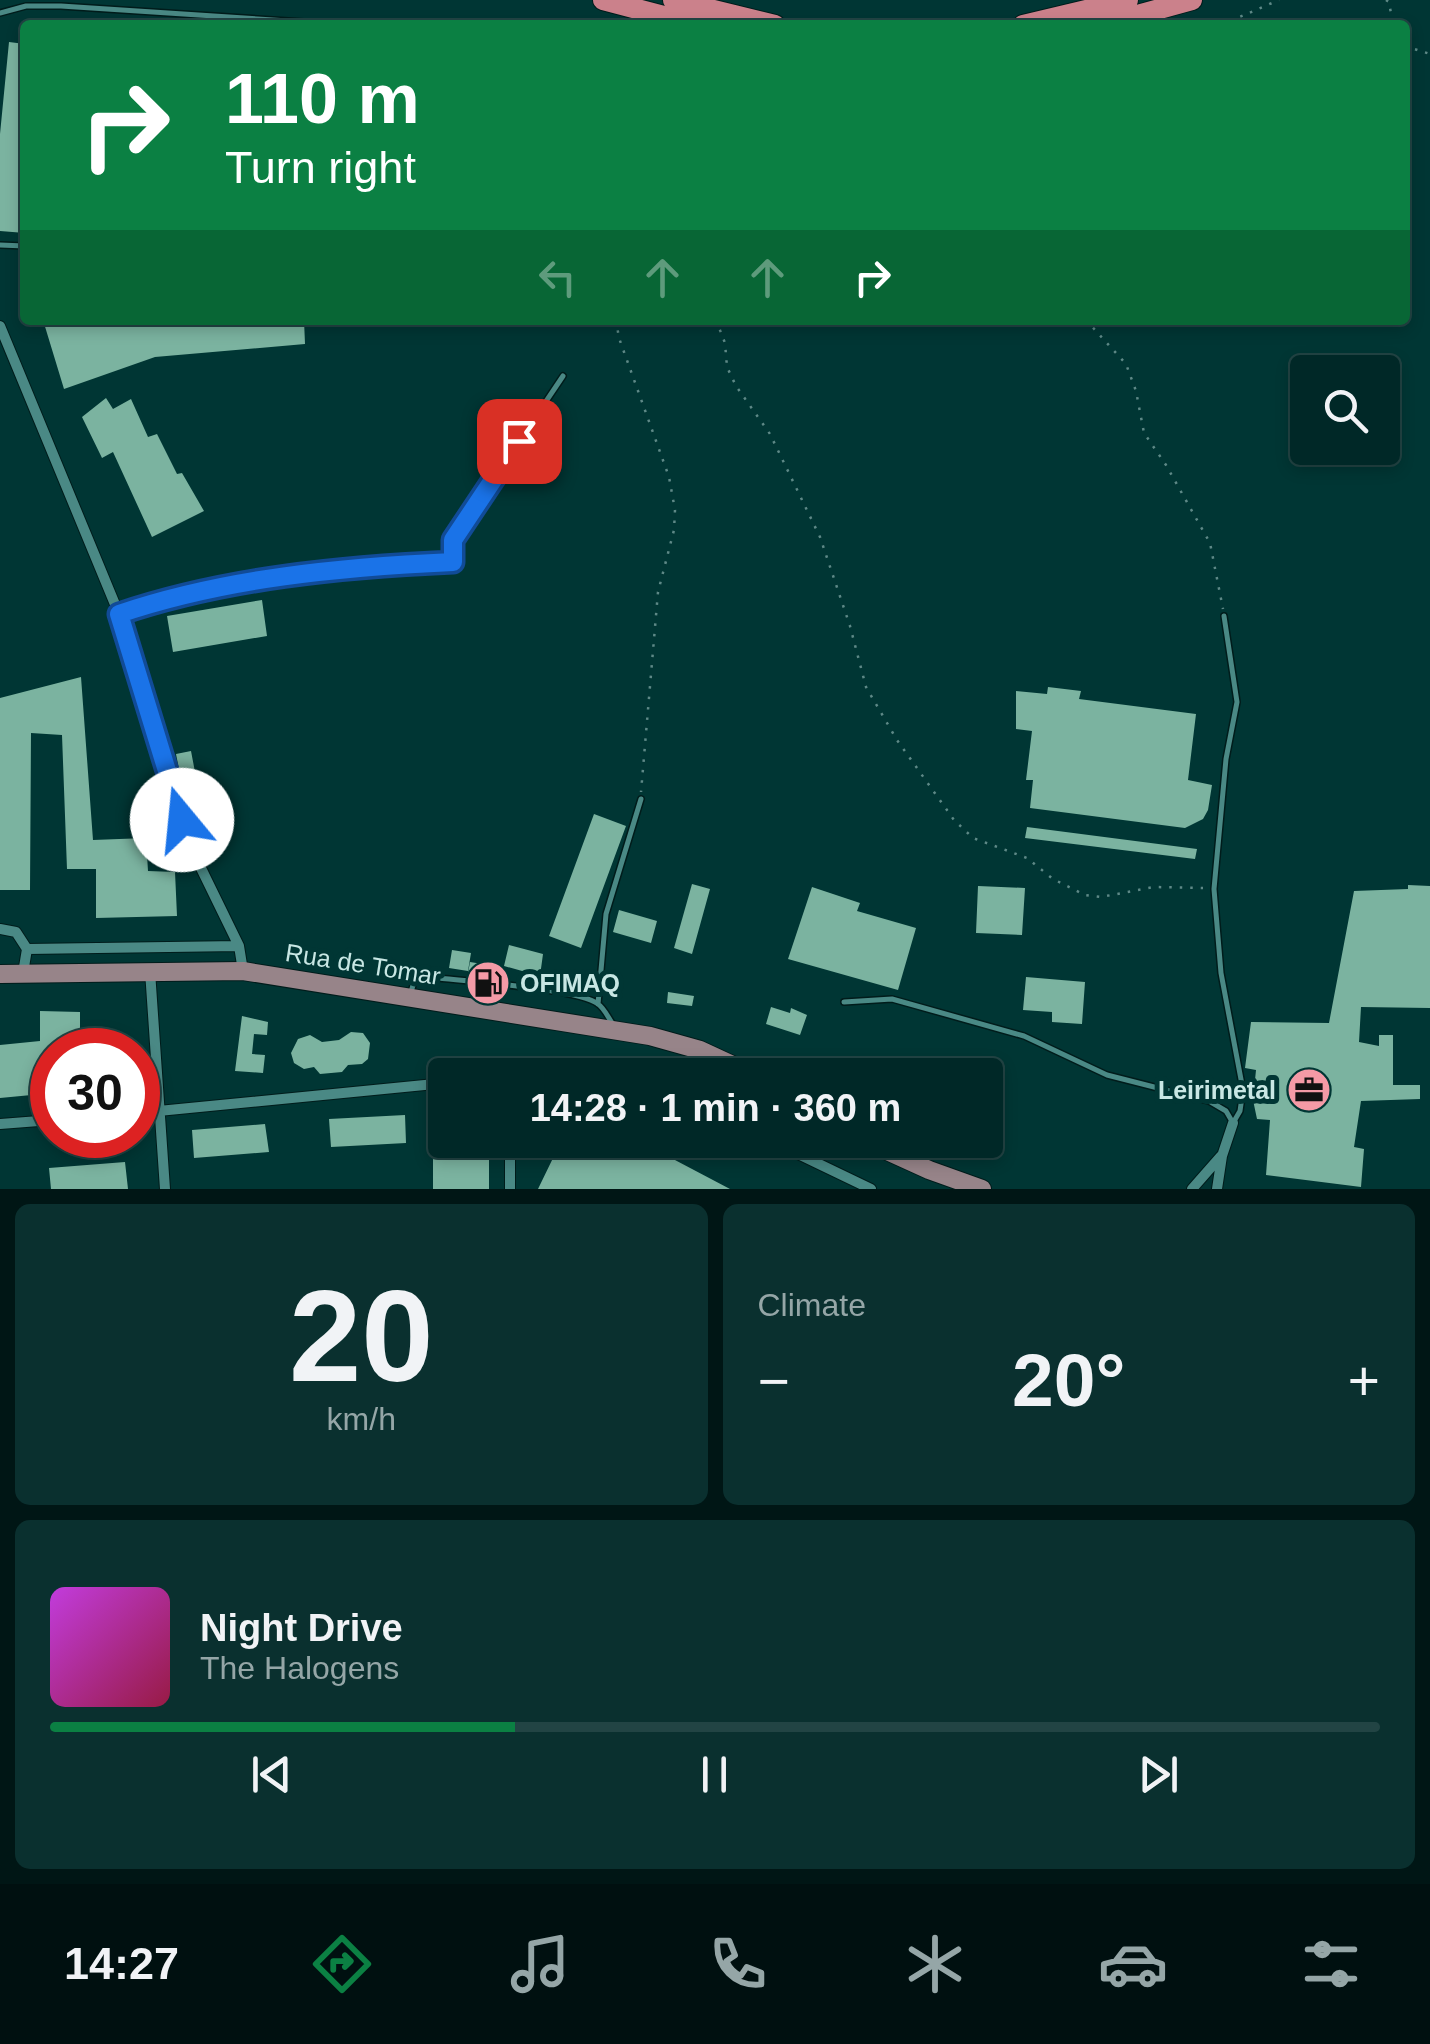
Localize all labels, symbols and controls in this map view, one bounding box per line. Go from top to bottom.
icon: right [60,60,190,190]
text: 110 m [225,60,420,138]
text: Turn right [225,142,416,193]
icon: left [530,250,585,305]
icon: ahead [635,250,690,305]
icon: ahead [740,250,795,305]
icon: right [845,250,900,305]
map controls [1290,355,1400,465]
button: search [1290,355,1400,465]
pin [477,399,562,484]
icon: arrive [492,414,547,469]
position arrow [130,768,234,872]
street label: Rua de Tomar [283,938,443,990]
fuel station icon: OFIMAQ [465,960,511,1006]
place label: OFIMAQ [520,969,620,997]
speed limit sign: 30 [30,1028,160,1158]
office icon: Leirimetal [1286,1067,1332,1113]
place label: Leirimetal [1158,1076,1276,1104]
text: 14:28 · 1 min · 360 m [530,1087,901,1129]
text: 20 [289,1263,434,1409]
text: Climate [758,1287,866,1323]
text: 20° [1012,1338,1125,1422]
text: − [758,1350,790,1412]
text: + [1348,1350,1380,1412]
text: km/h [327,1401,396,1437]
text: Night Drive [200,1607,403,1649]
text: The Halogens [200,1650,399,1686]
icon: previous [244,1747,299,1802]
icon: pause [687,1747,742,1802]
icon: next [1131,1747,1186,1802]
icon: directions [307,1929,377,1999]
icon: music [505,1929,575,1999]
icon: phone [703,1929,773,1999]
icon: climate [900,1929,970,1999]
icon: car [1098,1929,1168,1999]
icon: filters [1296,1929,1366,1999]
text: 14:27 [64,1938,179,1989]

